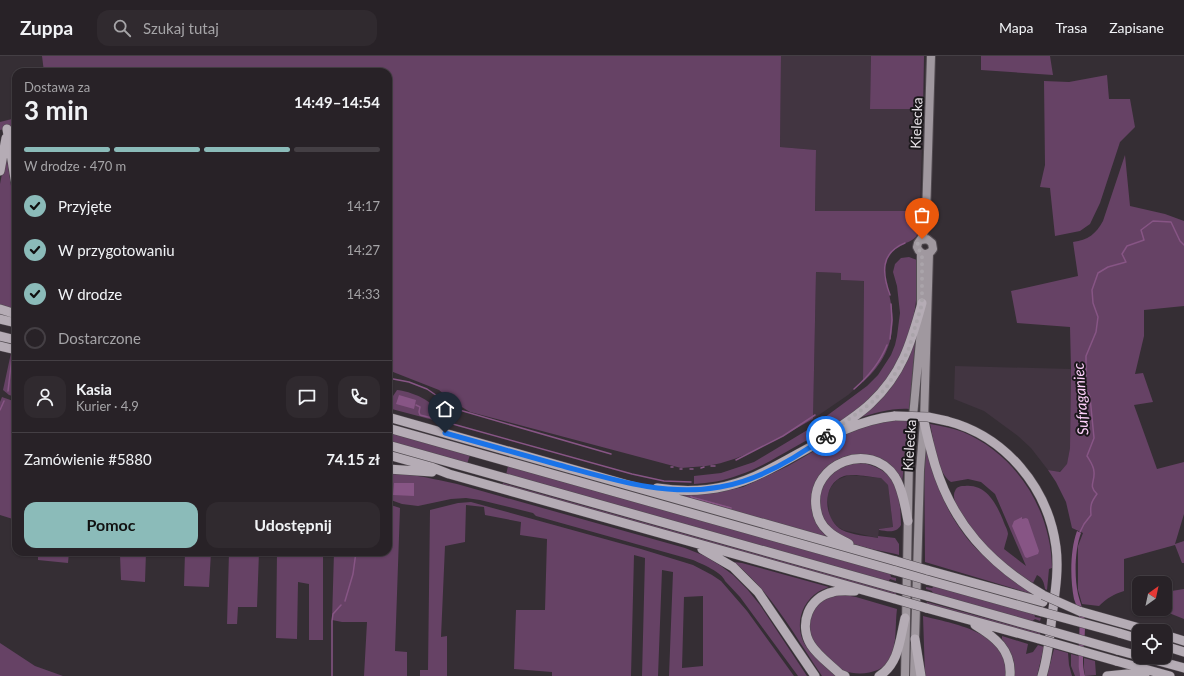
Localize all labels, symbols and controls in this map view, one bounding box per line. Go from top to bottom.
search box [97,10,377,46]
text: Zuppa [20,16,73,39]
icon: search [111,17,133,39]
text: Szukaj tutaj [143,19,219,37]
text: Mapa [999,19,1034,36]
text: Trasa [1056,19,1087,36]
text: Zapisane [1109,19,1164,36]
text: Dostawa za [24,79,90,95]
text: 14:49–14:54 [294,93,380,111]
text: 3 min [24,94,88,126]
street label: Kielecka [907,97,925,149]
text: W drodze · 470 m [24,158,126,174]
icon: check [24,195,46,217]
text: Przyjęte [58,197,112,215]
text: 14:17 [347,198,380,214]
pin [905,198,939,239]
icon: bag [911,204,933,226]
icon: check [24,239,46,261]
text: W przygotowaniu [58,241,175,259]
text: 14:27 [347,242,380,258]
icon: check [24,283,46,305]
text: W drodze [58,285,122,303]
text: 14:33 [347,286,380,302]
text: Dostarczone [58,329,141,347]
water label: Sufraganiec [1068,362,1092,436]
button: person [24,376,66,418]
button: chat [286,376,328,418]
button: phone [338,376,380,418]
text: Kasia [76,380,112,398]
pin [428,392,462,433]
text: Kurier · 4.9 [76,398,139,414]
icon: home [434,398,456,420]
courier [806,416,846,456]
street label: Kielecka [899,419,919,471]
icon: bike [815,425,837,447]
text: Zamówienie #5880 [24,450,152,468]
text: 74.15 zł [326,450,380,468]
button: Pomoc [24,502,198,548]
button: Udostępnij [206,502,380,548]
north arrow [1132,576,1172,616]
map controls [1132,576,1172,664]
button: locate [1132,624,1172,664]

